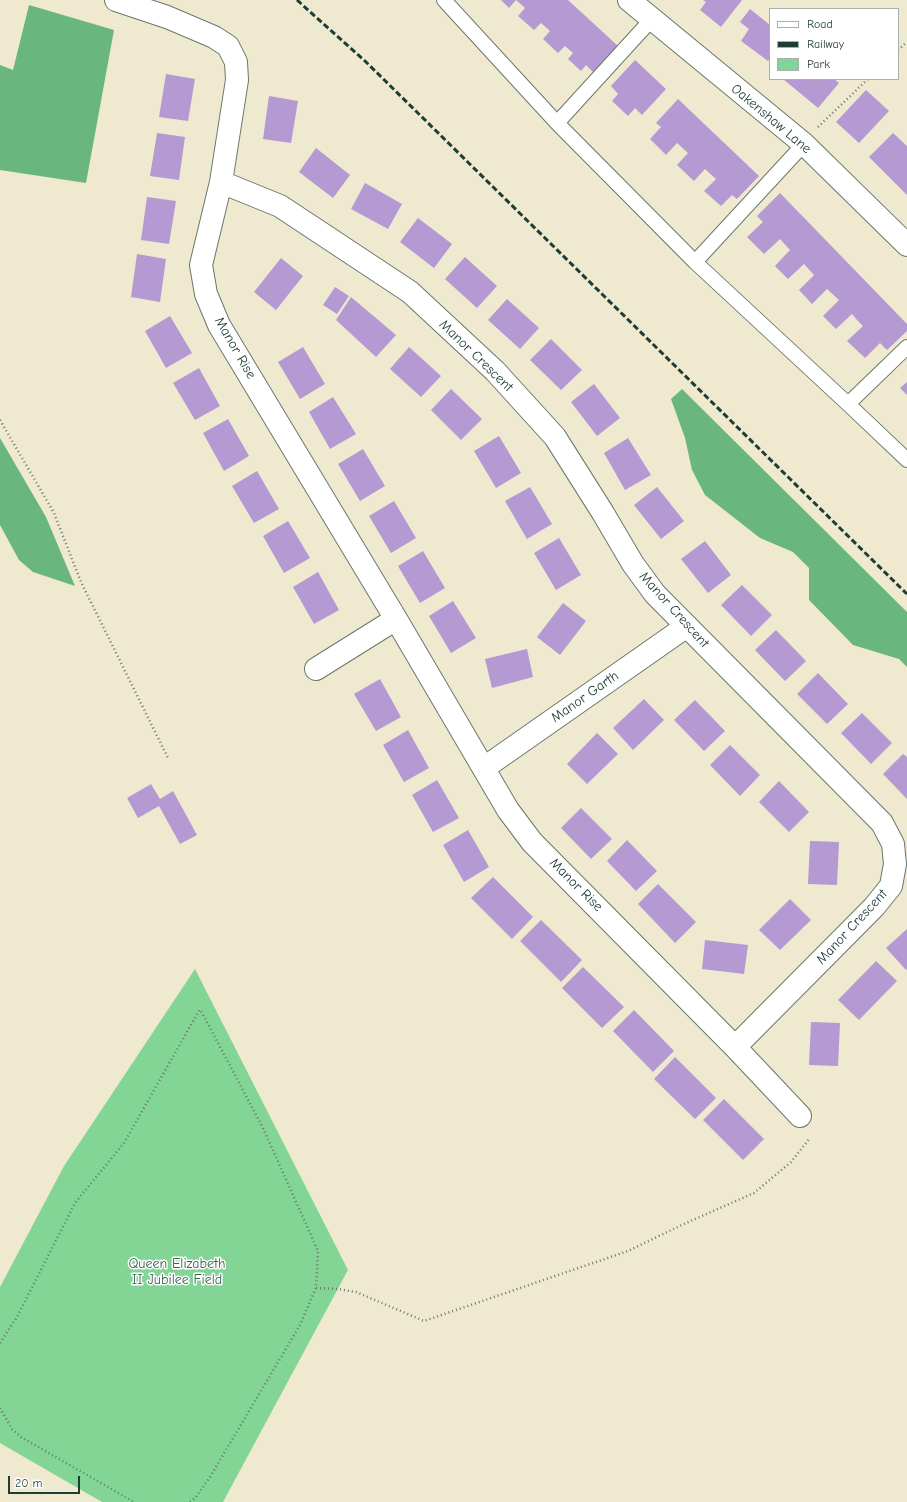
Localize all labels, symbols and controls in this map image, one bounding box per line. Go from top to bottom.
legend [769,8,899,80]
text: Road [807,17,833,31]
text: Railway [807,37,844,51]
text: Park [807,57,830,71]
street label: Oakenshaw Lane [727,80,815,158]
street label: Manor Rise [211,314,259,382]
street label: Manor Crescent [435,316,517,396]
street label: Manor Crescent [635,569,713,651]
street label: Manor Garth [548,668,622,726]
street label: Manor Rise [546,855,606,915]
street label: Manor Crescent [813,886,891,968]
park label: Queen Elizabeth II Jubilee Field [128,1256,226,1288]
scale bar [10,1468,82,1494]
text: 20 m [15,1476,43,1490]

